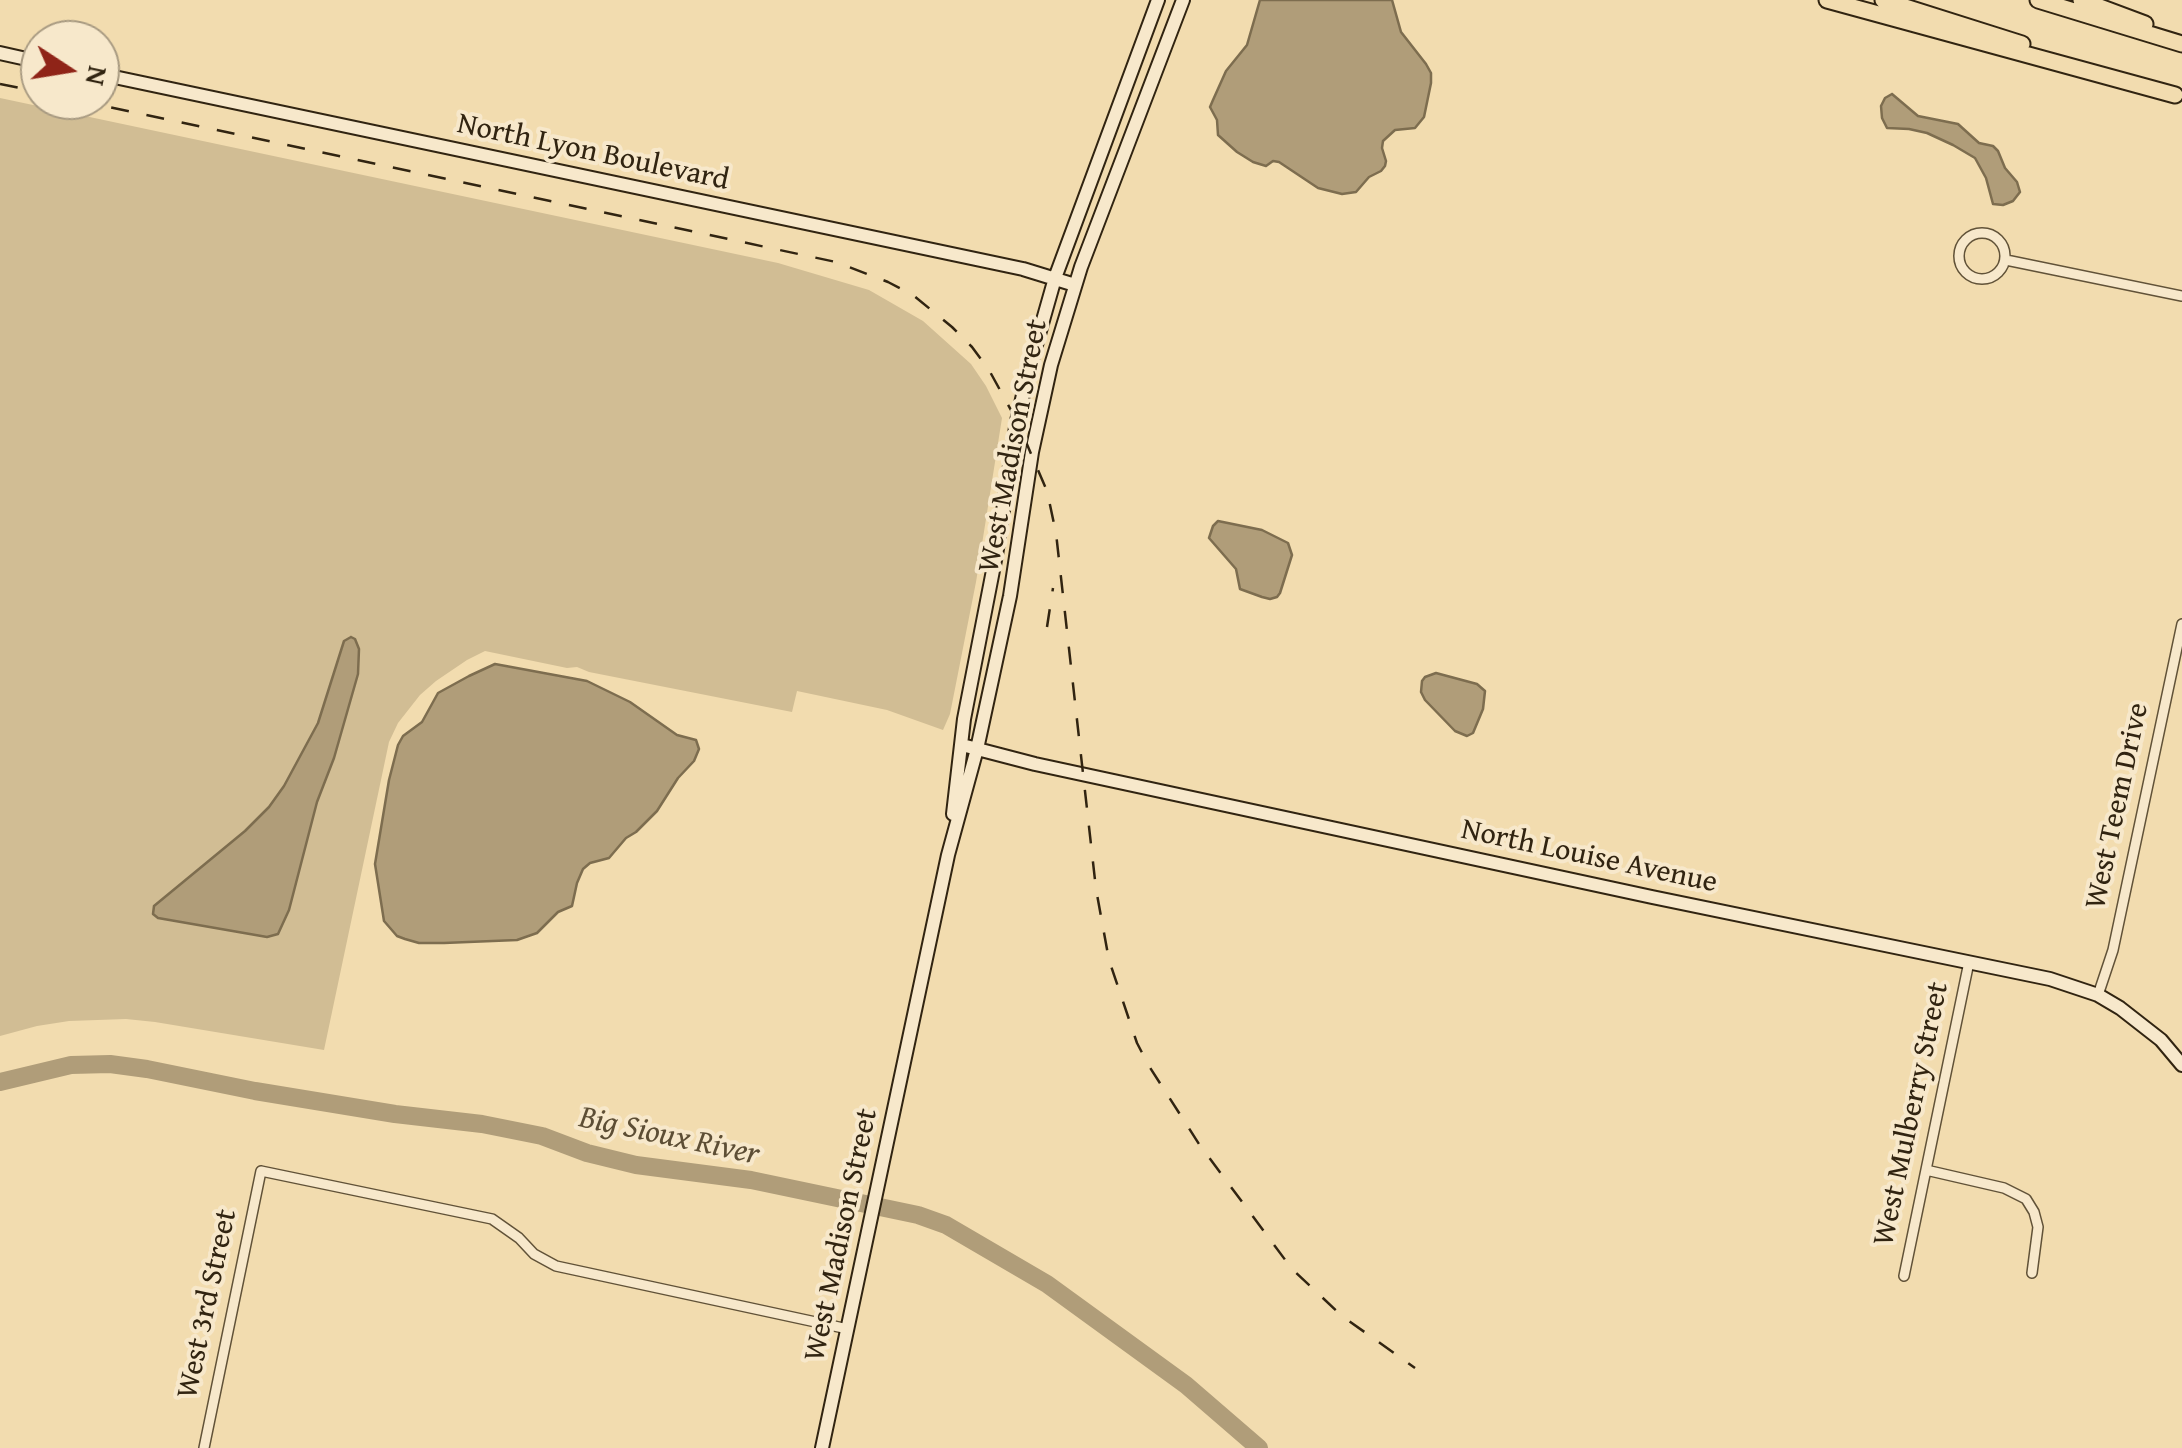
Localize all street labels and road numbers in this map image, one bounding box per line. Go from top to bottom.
street label: North Lyon Boulevard [454,107,732,199]
street label: West Madison Street [972,316,1056,576]
street label: West Teem Drive [2079,700,2157,912]
street label: North Louise Avenue [1458,812,1720,902]
street label: West Mulberry Street [1866,979,1958,1249]
street label: West Madison Street [798,1105,886,1365]
street label: West 3rd Street [170,1206,246,1402]

